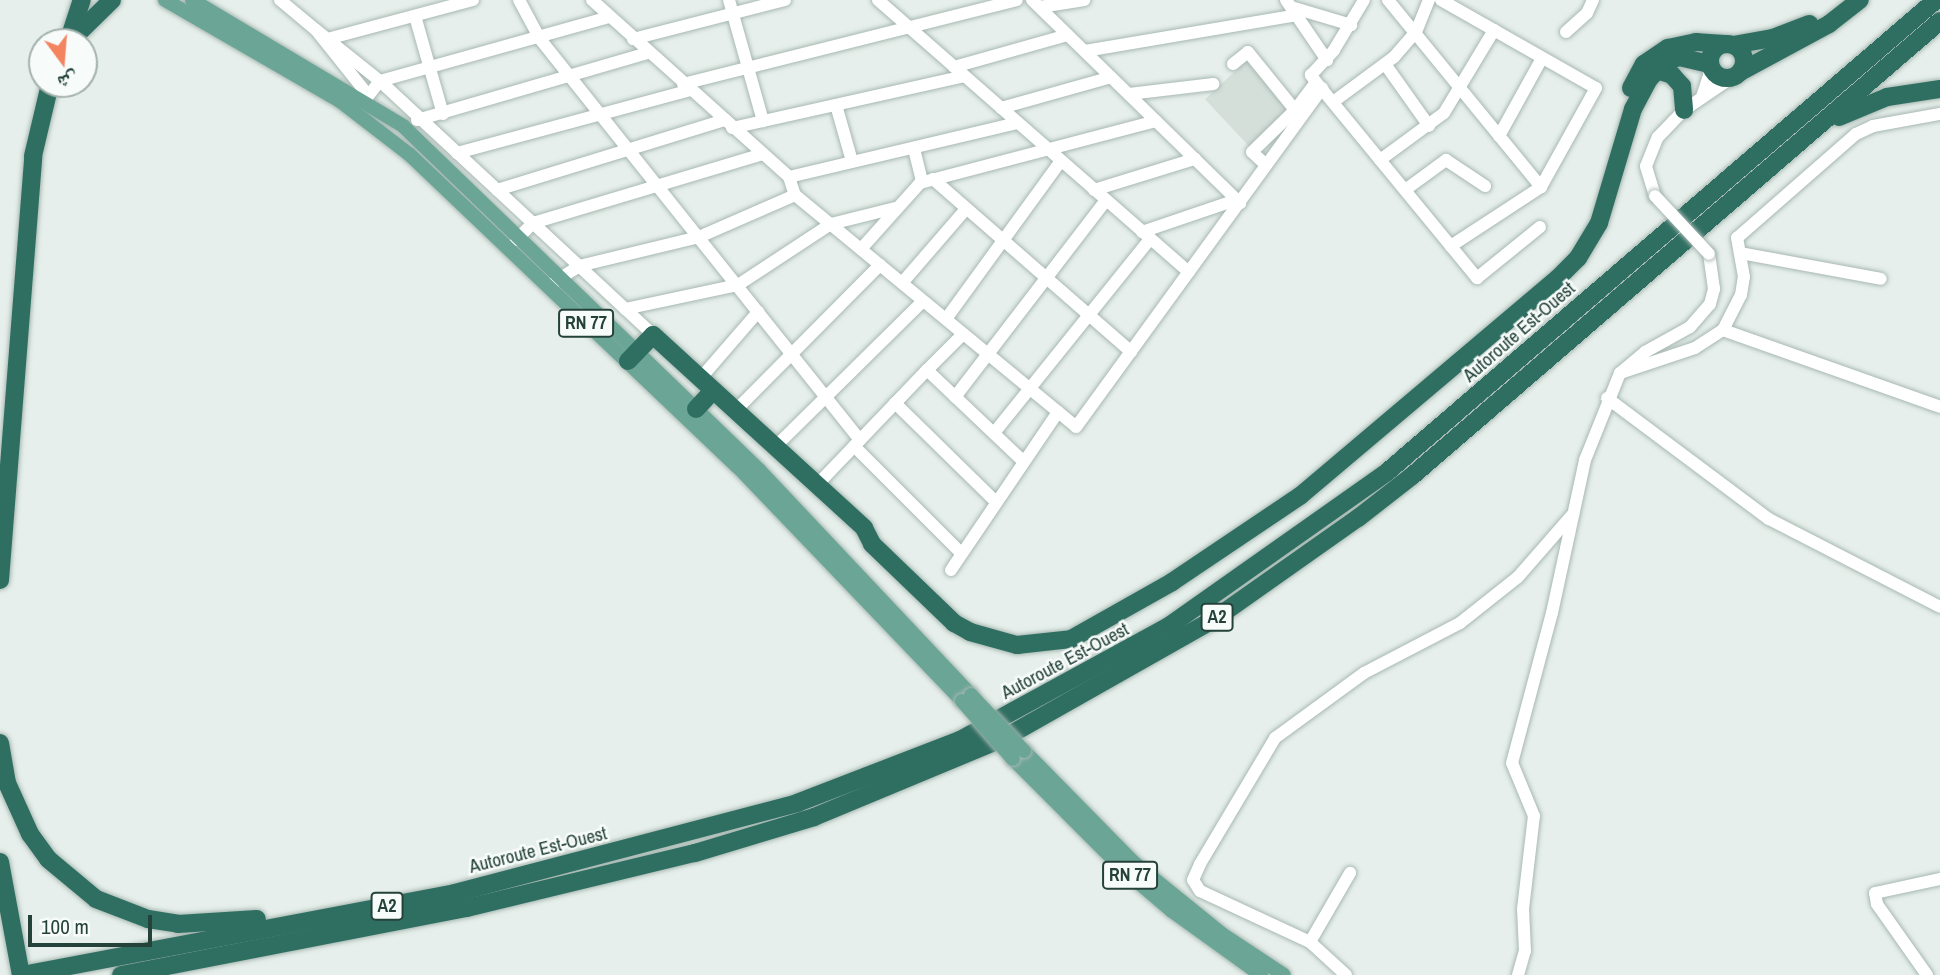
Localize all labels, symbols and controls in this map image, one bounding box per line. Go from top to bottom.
north arrow [28,28,98,98]
text: ش [55,66,82,97]
street label: Autoroute Est-Ouest [1458,277,1580,387]
road number: RN 77 [558,309,614,338]
road number: A2 [1200,602,1234,632]
street label: Autoroute Est-Ouest [997,618,1133,704]
street label: Autoroute Est-Ouest [467,822,609,878]
road number: RN 77 [1102,860,1158,890]
road number: A2 [370,891,404,920]
scale bar [32,902,156,946]
text: 100 m [41,912,89,941]

